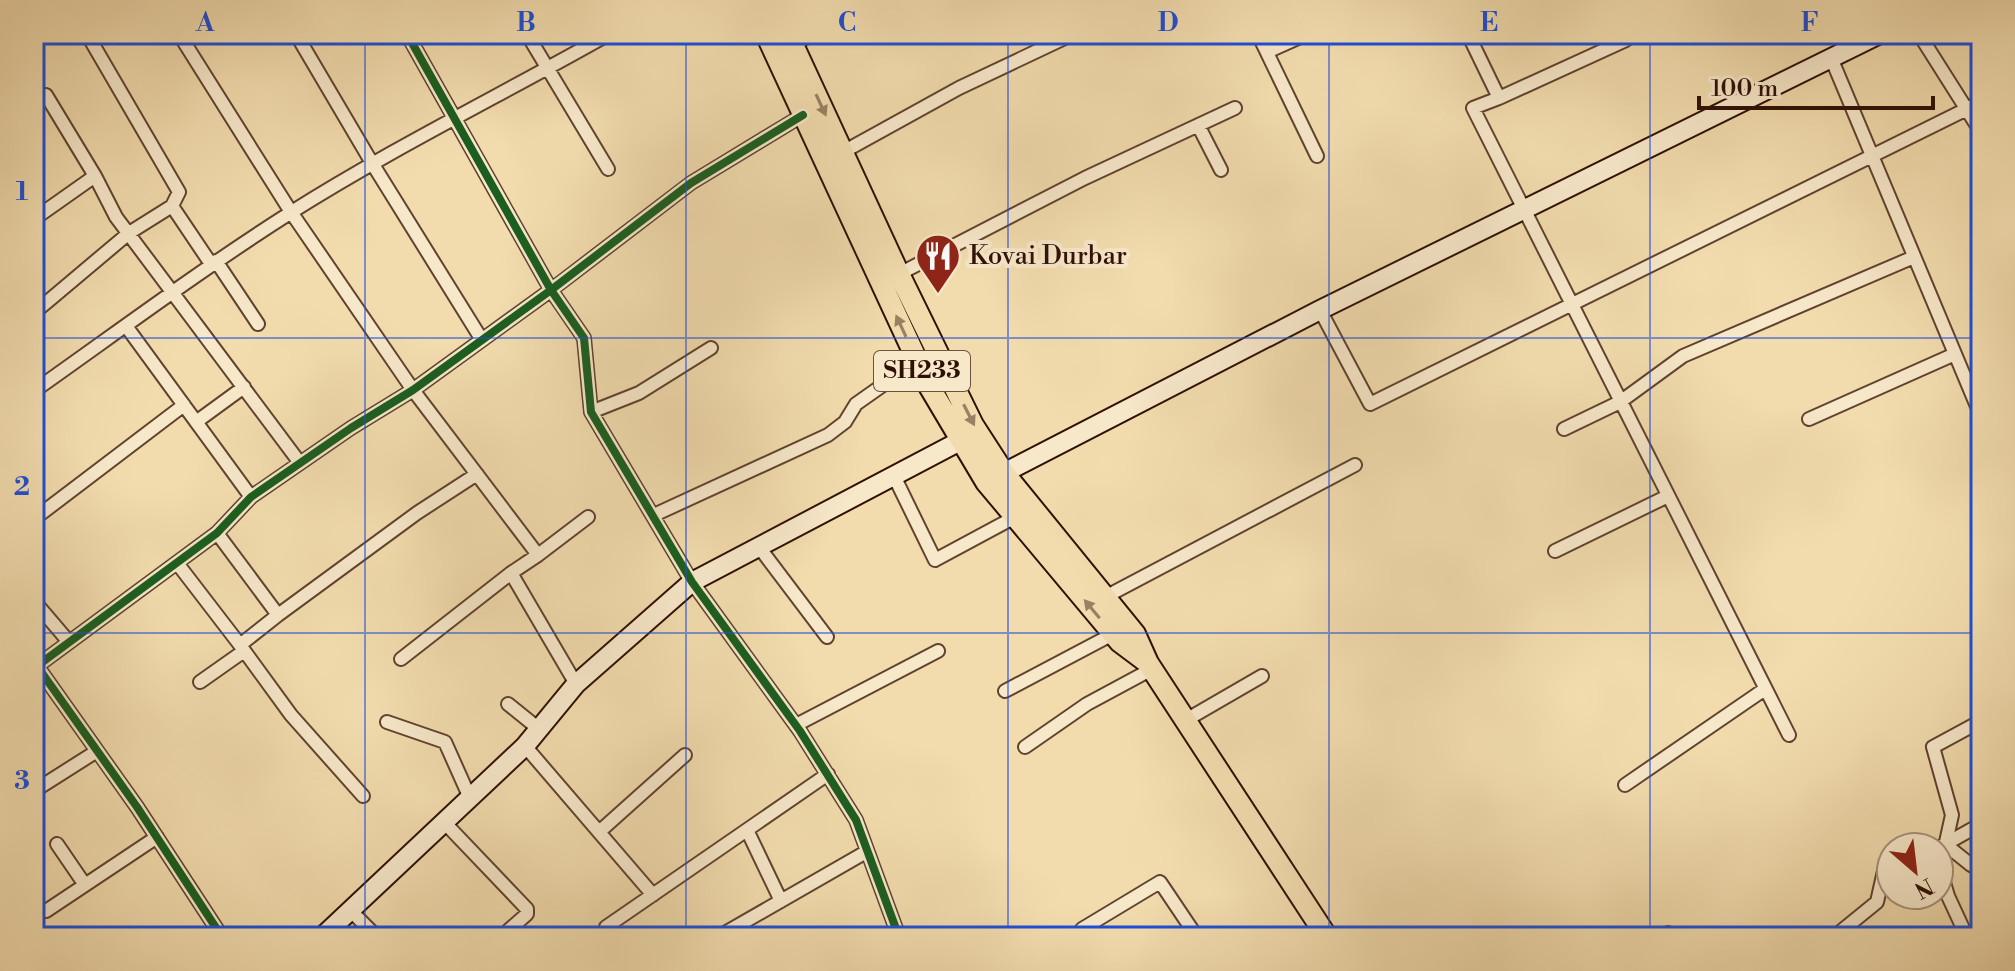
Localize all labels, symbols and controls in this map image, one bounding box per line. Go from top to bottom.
text: A [195,7,215,39]
text: B [516,7,536,39]
text: C [838,7,856,39]
text: D [1158,7,1178,39]
text: E [1480,7,1498,39]
text: F [1801,7,1819,39]
scale bar [1699,60,1933,110]
text: 100 m [1711,74,1778,104]
one-way arrow [814,93,828,116]
text: 1 [16,176,29,208]
restaurant icon: Kovai Durbar [914,232,962,295]
place label: Kovai Durbar [969,240,1127,272]
one-way arrow [894,314,908,337]
road number: SH233 [874,351,970,391]
one-way arrow [962,404,975,427]
text: 2 [14,471,30,503]
one-way arrow [1084,600,1101,620]
text: 3 [14,765,30,797]
north arrow [1875,831,1955,911]
text: N [1909,871,1938,904]

